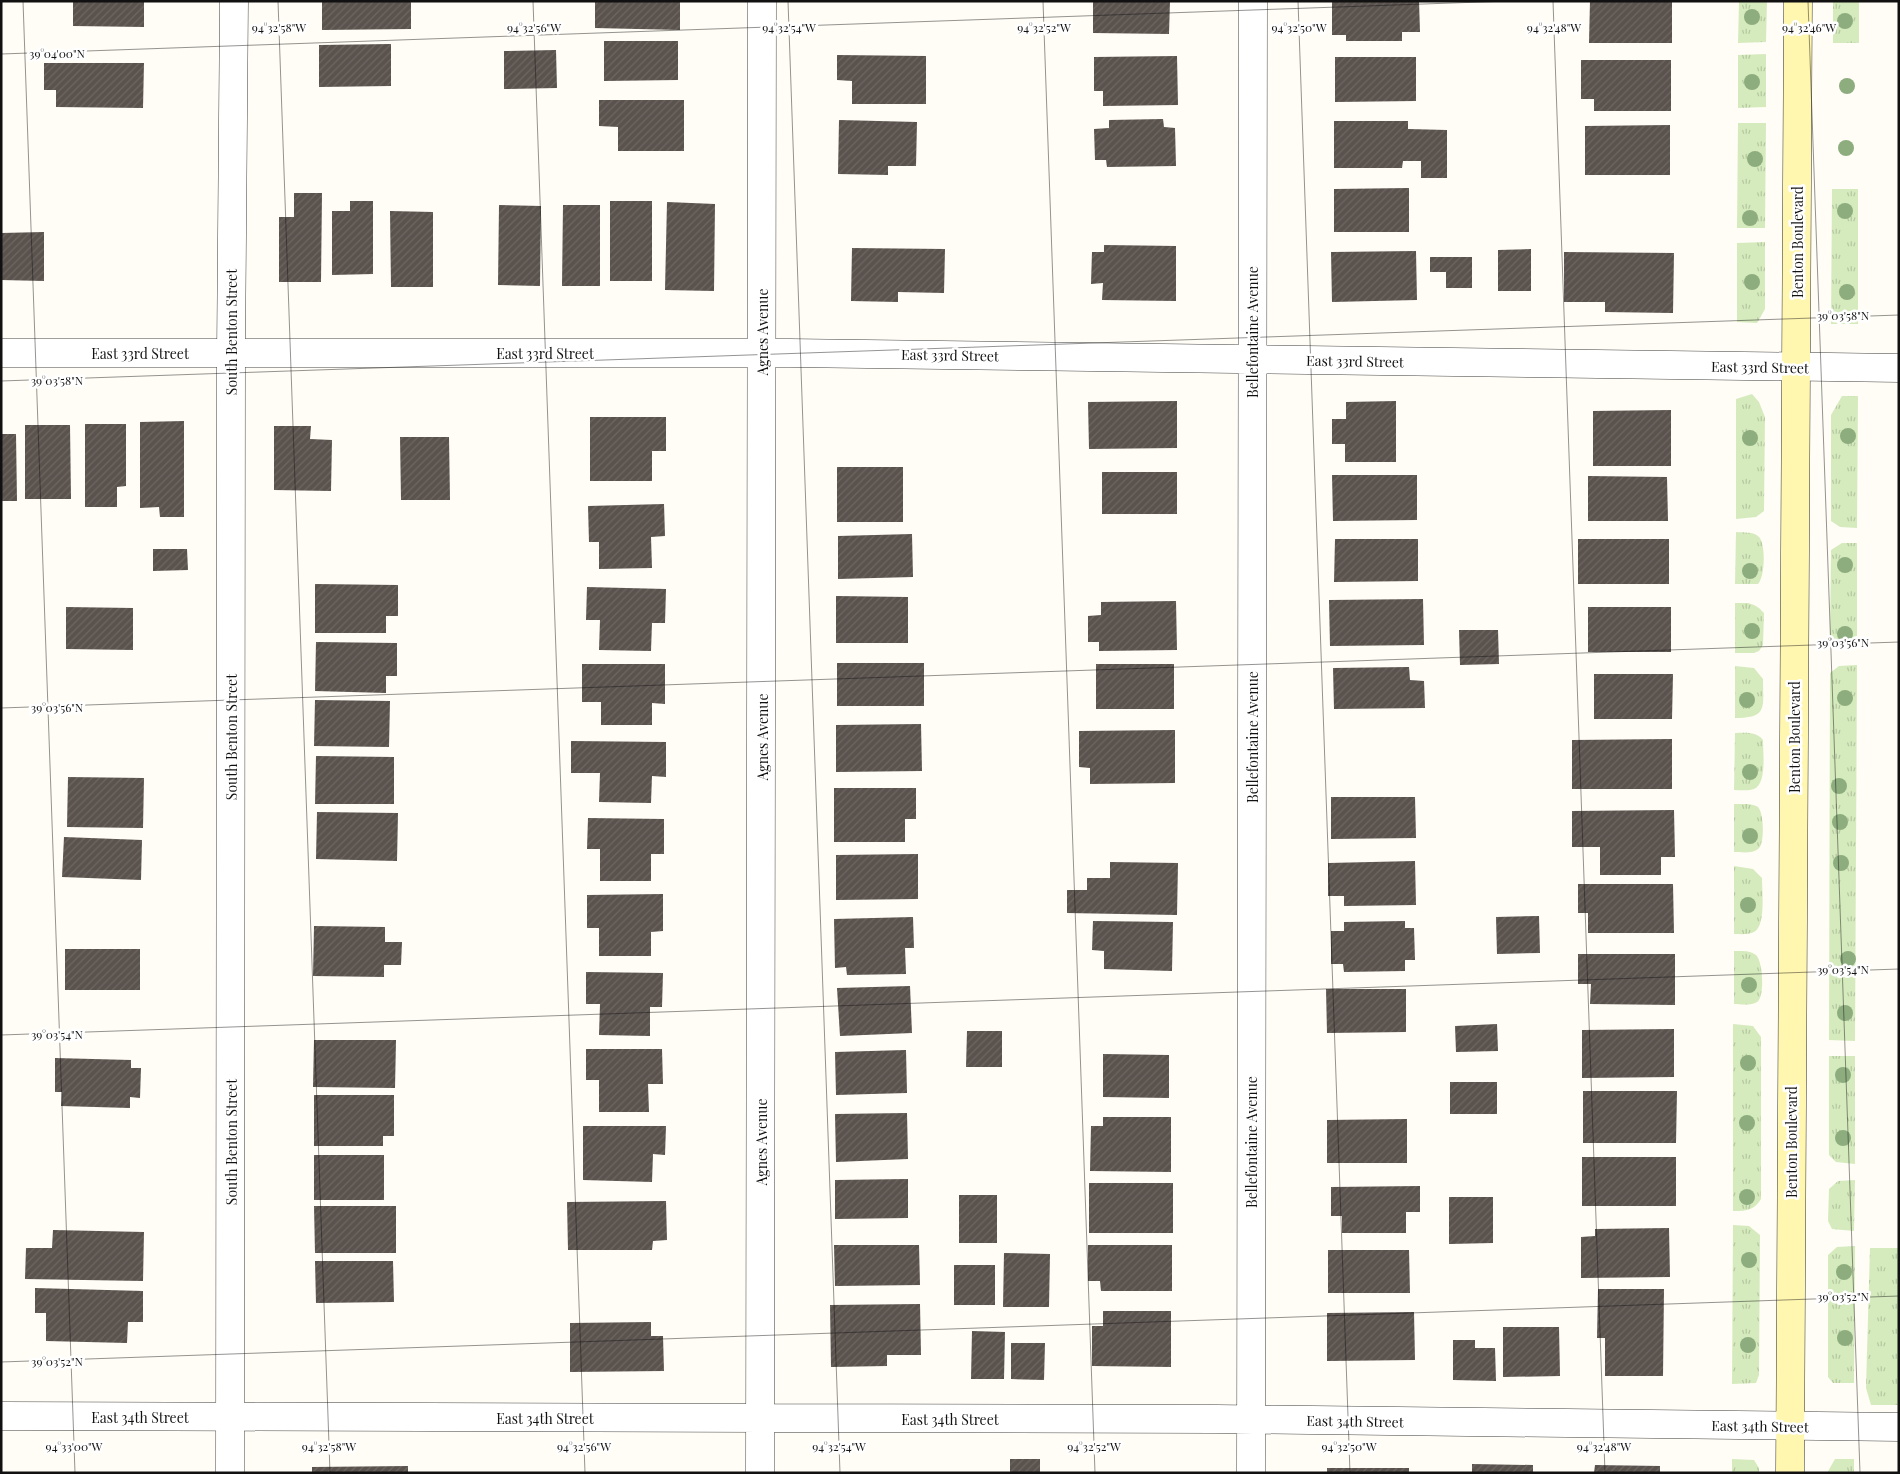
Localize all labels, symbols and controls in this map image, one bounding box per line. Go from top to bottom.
text: 94°32'58"W [252,19,306,35]
text: 94°32'56"W [507,19,561,35]
text: 94°32'54"W [762,19,816,35]
text: 94°32'52"W [1017,19,1071,35]
text: 94°32'50"W [1271,19,1327,35]
text: 94°32'48"W [1527,19,1581,35]
text: 94°32'46"W [1782,19,1836,35]
text: 39°04'00"N [29,45,85,61]
street label: Benton Boulevard [1788,186,1807,298]
street label: Bellefontaine Avenue [1243,266,1262,398]
street label: South Benton Street [222,268,241,395]
street label: Agnes Avenue [753,288,772,377]
text: 39°03'58"N [1817,307,1870,323]
street label: East 33rd Street [91,344,190,363]
street label: East 33rd Street [496,344,595,363]
street label: East 33rd Street [901,345,1000,365]
street label: East 33rd Street [1306,351,1405,371]
street label: East 33rd Street [1711,357,1810,377]
text: 39°03'58"N [31,372,84,388]
text: 39°03'56"N [1817,634,1870,650]
street label: Bellefontaine Avenue [1243,671,1262,803]
street label: South Benton Street [222,673,241,800]
street label: Benton Boulevard [1785,681,1804,793]
street label: Agnes Avenue [753,693,772,782]
text: 39°03'56"N [31,699,84,715]
text: 39°03'54"N [1817,961,1870,977]
text: 39°03'54"N [31,1026,84,1042]
street label: Bellefontaine Avenue [1242,1076,1261,1208]
street label: South Benton Street [222,1078,241,1205]
street label: Benton Boulevard [1782,1086,1801,1198]
street label: Agnes Avenue [752,1098,771,1187]
text: 39°03'52"N [1817,1288,1870,1304]
text: 39°03'52"N [31,1353,84,1369]
street label: East 34th Street [91,1408,190,1427]
street label: East 34th Street [496,1409,595,1428]
street label: East 34th Street [901,1410,1000,1429]
street label: East 34th Street [1306,1411,1405,1431]
street label: East 34th Street [1711,1416,1810,1436]
text: 94°33'00"W [46,1438,103,1454]
text: 94°32'58"W [302,1438,356,1454]
text: 94°32'56"W [557,1438,611,1454]
text: 94°32'54"W [812,1438,866,1454]
text: 94°32'52"W [1067,1438,1121,1454]
text: 94°32'50"W [1321,1438,1377,1454]
text: 94°32'48"W [1577,1438,1631,1454]

